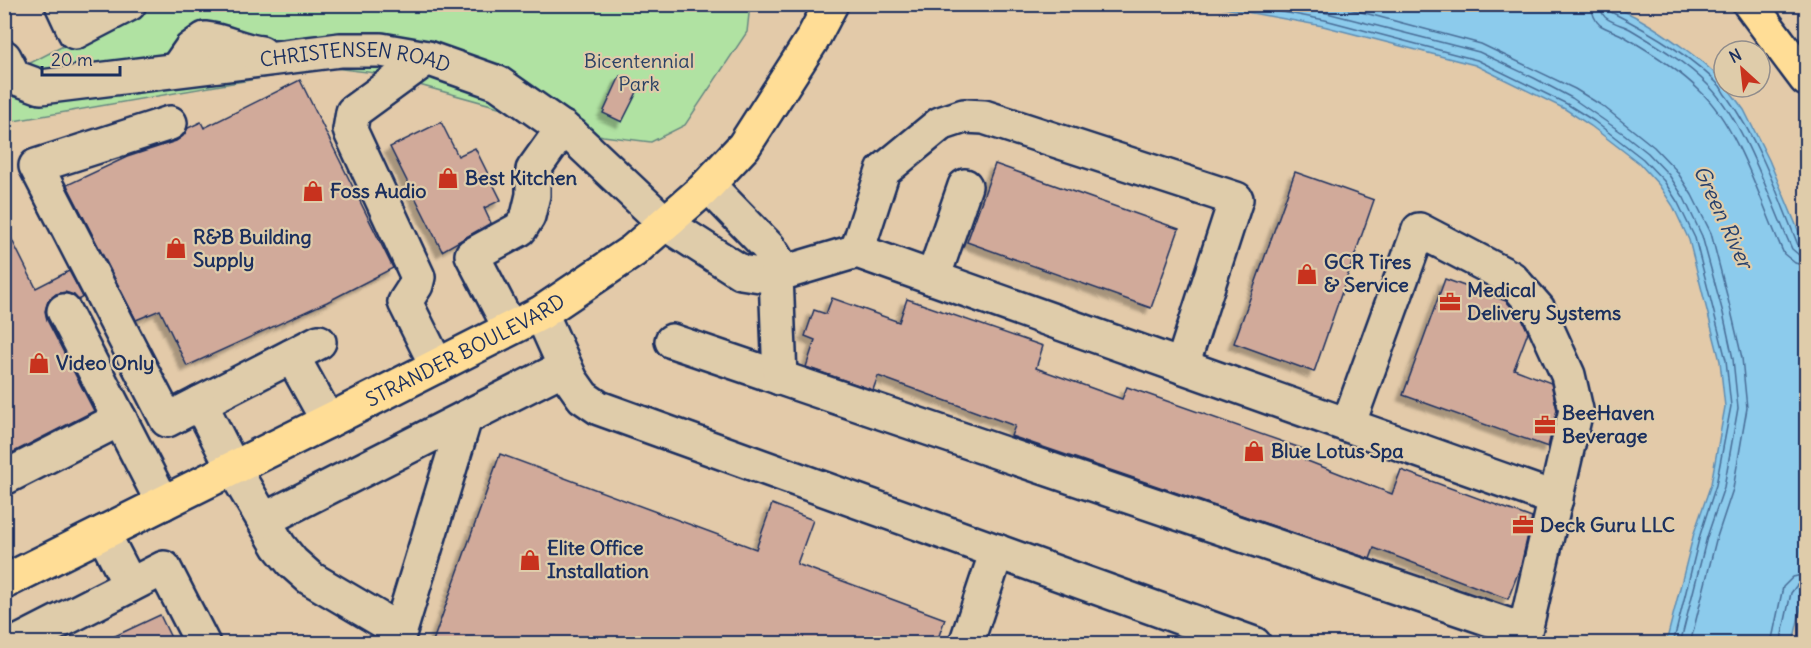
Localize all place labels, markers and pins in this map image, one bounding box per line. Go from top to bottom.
place label: Best Kitchen [465,165,578,190]
shop icon: Best Kitchen [436,166,460,190]
place label: Foss Audio [330,178,427,203]
shop icon: Foss Audio [301,179,325,203]
place label: R&B Building Supply [193,224,312,272]
shop icon: R&B Building Supply [164,236,188,260]
place label: GCR Tires & Service [1324,249,1411,297]
shop icon: GCR Tires & Service [1295,262,1319,286]
place label: Medical Delivery Systems [1467,277,1621,325]
office icon: Medical Delivery Systems [1438,290,1462,314]
place label: Video Only [56,350,154,375]
shop icon: Video Only [27,351,51,375]
place label: BeeHaven Beverage [1562,400,1655,448]
office icon: BeeHaven Beverage [1533,413,1557,437]
place label: Blue Lotus Spa [1271,438,1404,463]
shop icon: Blue Lotus Spa [1242,439,1266,463]
place label: Deck Guru LLC [1540,512,1675,537]
office icon: Deck Guru LLC [1511,513,1535,537]
place label: Elite Office Installation [547,535,649,583]
shop icon: Elite Office Installation [518,548,542,572]

